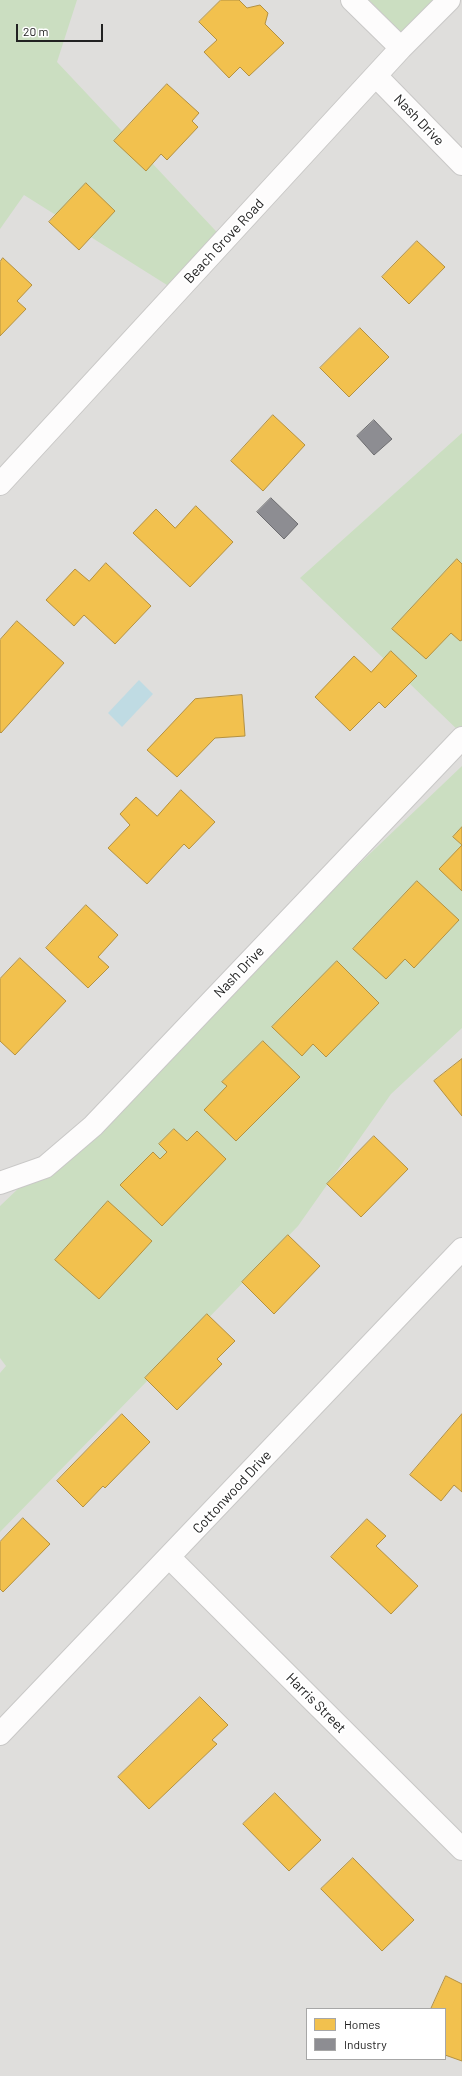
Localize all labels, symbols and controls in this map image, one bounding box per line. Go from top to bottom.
scale bar [18,16,105,42]
text: 20 m [23,24,49,38]
street label: Nash Drive [390,91,448,149]
street label: Beach Grove Road [181,195,267,287]
street label: Nash Drive [210,943,268,1001]
street label: Cottonwood Drive [189,1447,275,1537]
street label: Harris Street [283,1670,349,1736]
legend [306,2008,446,2060]
text: Homes [344,2017,380,2031]
text: Industry [344,2037,387,2051]

